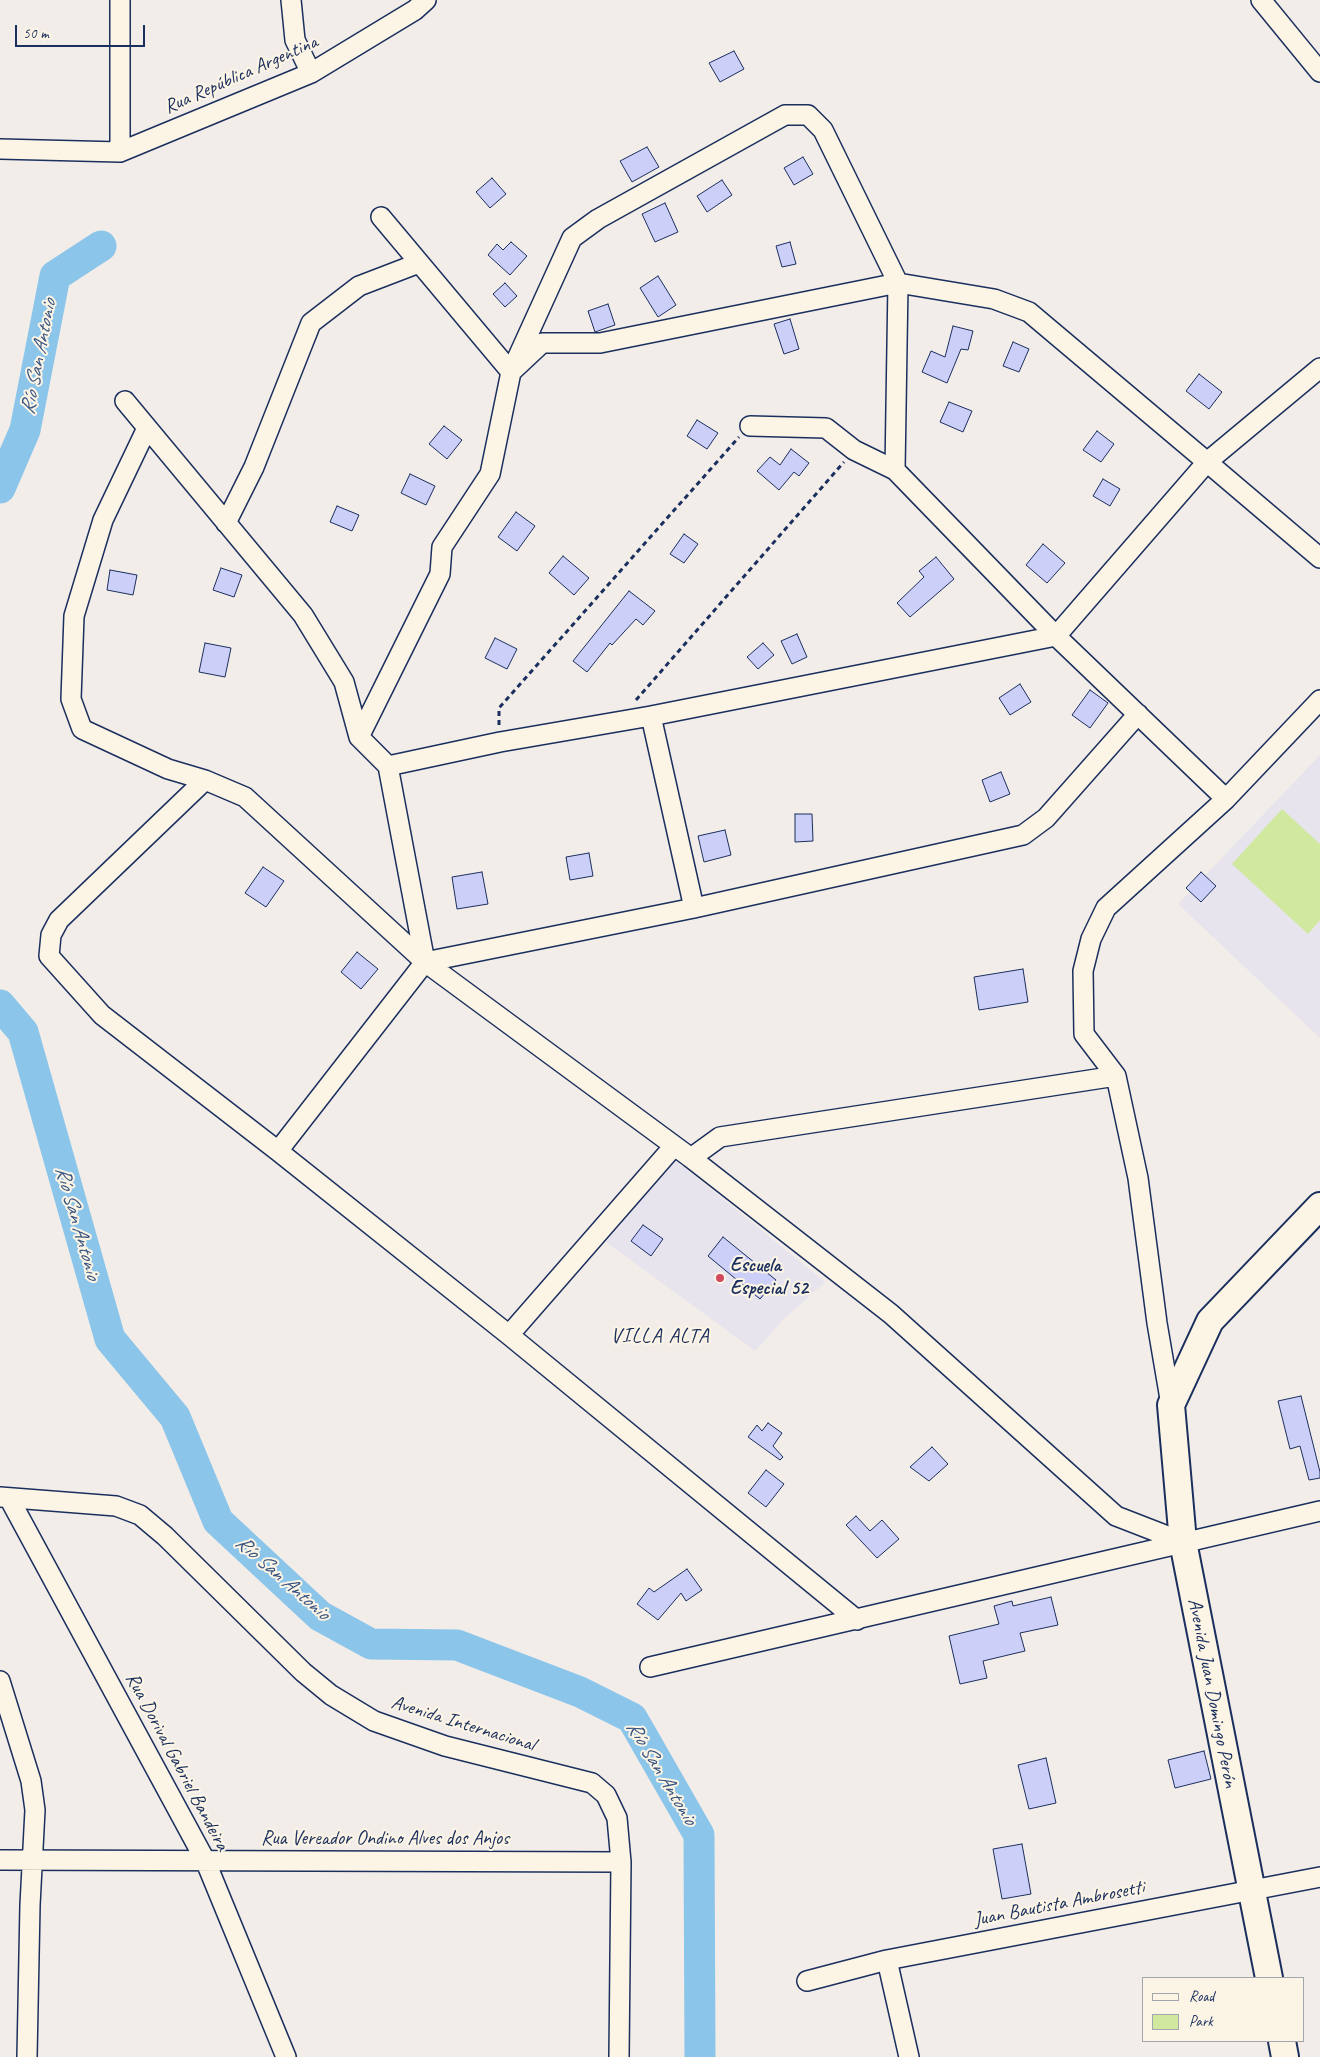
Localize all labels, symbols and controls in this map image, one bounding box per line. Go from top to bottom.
scale bar [18,15,148,47]
text: 50 m [23,24,49,43]
street label: Rua República Argentina [160,30,322,120]
water label: Río San Antonio [16,297,62,417]
water label: Río San Antonio [49,1164,105,1282]
place label: Escuela Especial 52 [730,1254,808,1301]
marker: Escuela Especial 52 [714,1272,726,1284]
district label: VILLA ALTA [609,1323,711,1349]
water label: Río San Antonio [230,1530,334,1626]
street label: Avenida Juan Domingo Perón [1182,1596,1242,1790]
street label: Rua Dorival Gabriel Bandeira [120,1669,234,1855]
street label: Avenida Internacional [388,1691,538,1757]
water label: Río San Antonio [620,1717,702,1829]
street label: Rua Vereador Ondino Alves dos Anjos [261,1827,509,1851]
street label: Juan Bautista Ambrosetti [972,1876,1146,1932]
legend [1142,1977,1305,2042]
text: Road [1189,1987,1214,2006]
text: Park [1189,2012,1213,2031]

